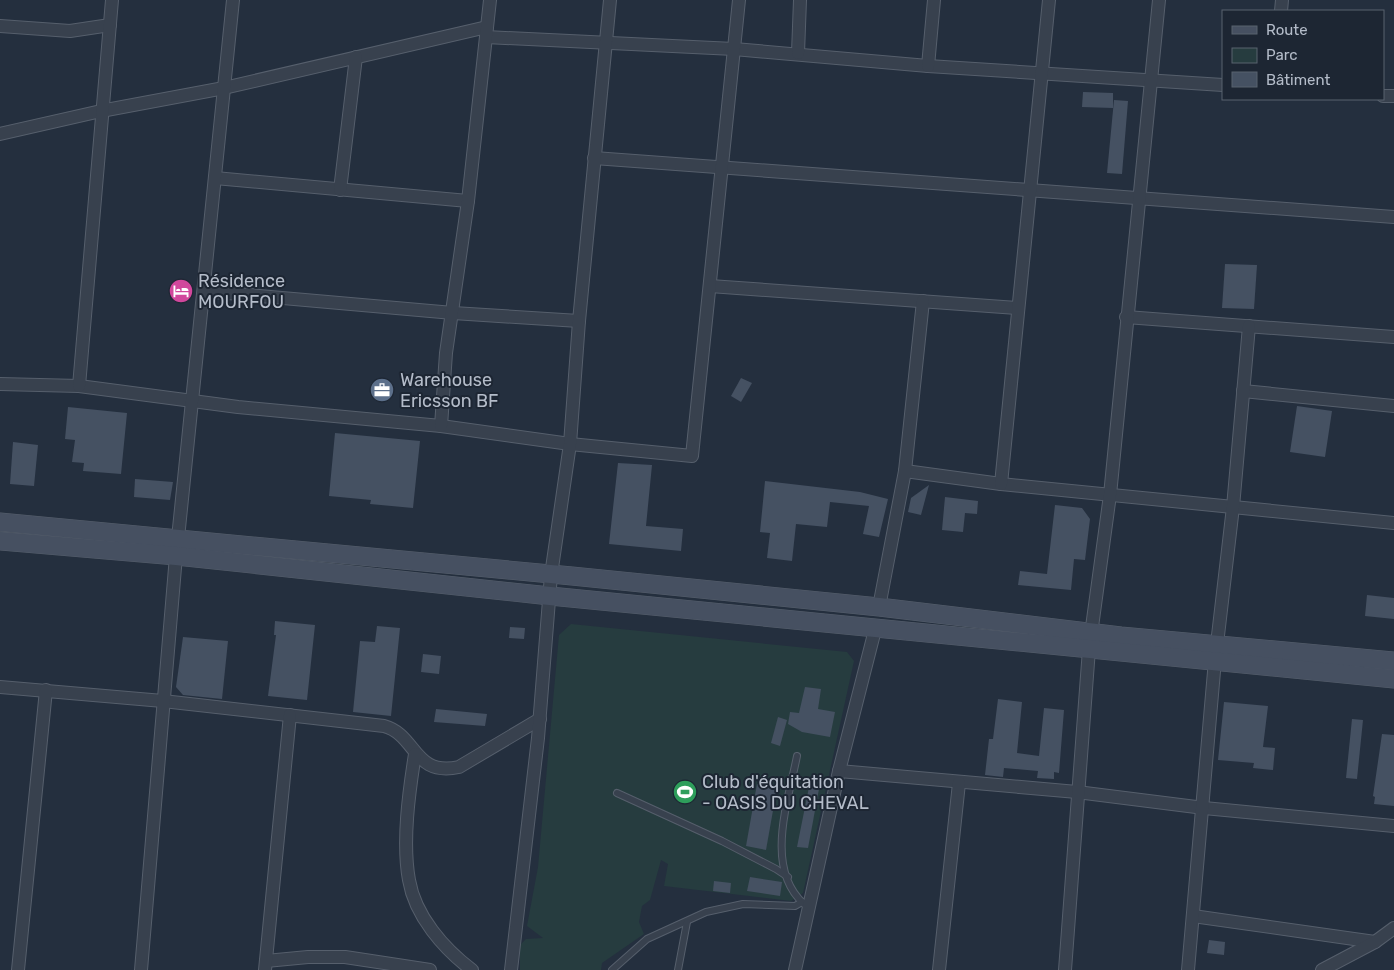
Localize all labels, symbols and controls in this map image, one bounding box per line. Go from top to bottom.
legend [1222,10,1384,100]
text: Route [1266,21,1308,39]
text: Parc [1266,46,1298,64]
text: Bâtiment [1266,71,1330,89]
place label: Résidence MOURFOU [198,270,285,313]
hotel icon: Résidence MOURFOU [168,278,194,304]
place label: Warehouse Ericsson BF [400,369,499,412]
office icon: Warehouse Ericsson BF [369,377,395,403]
place label: Club d'équitation - OASIS DU CHEVAL [702,771,869,814]
sports icon: Club d'équitation - OASIS DU CHEVAL [672,779,698,805]

